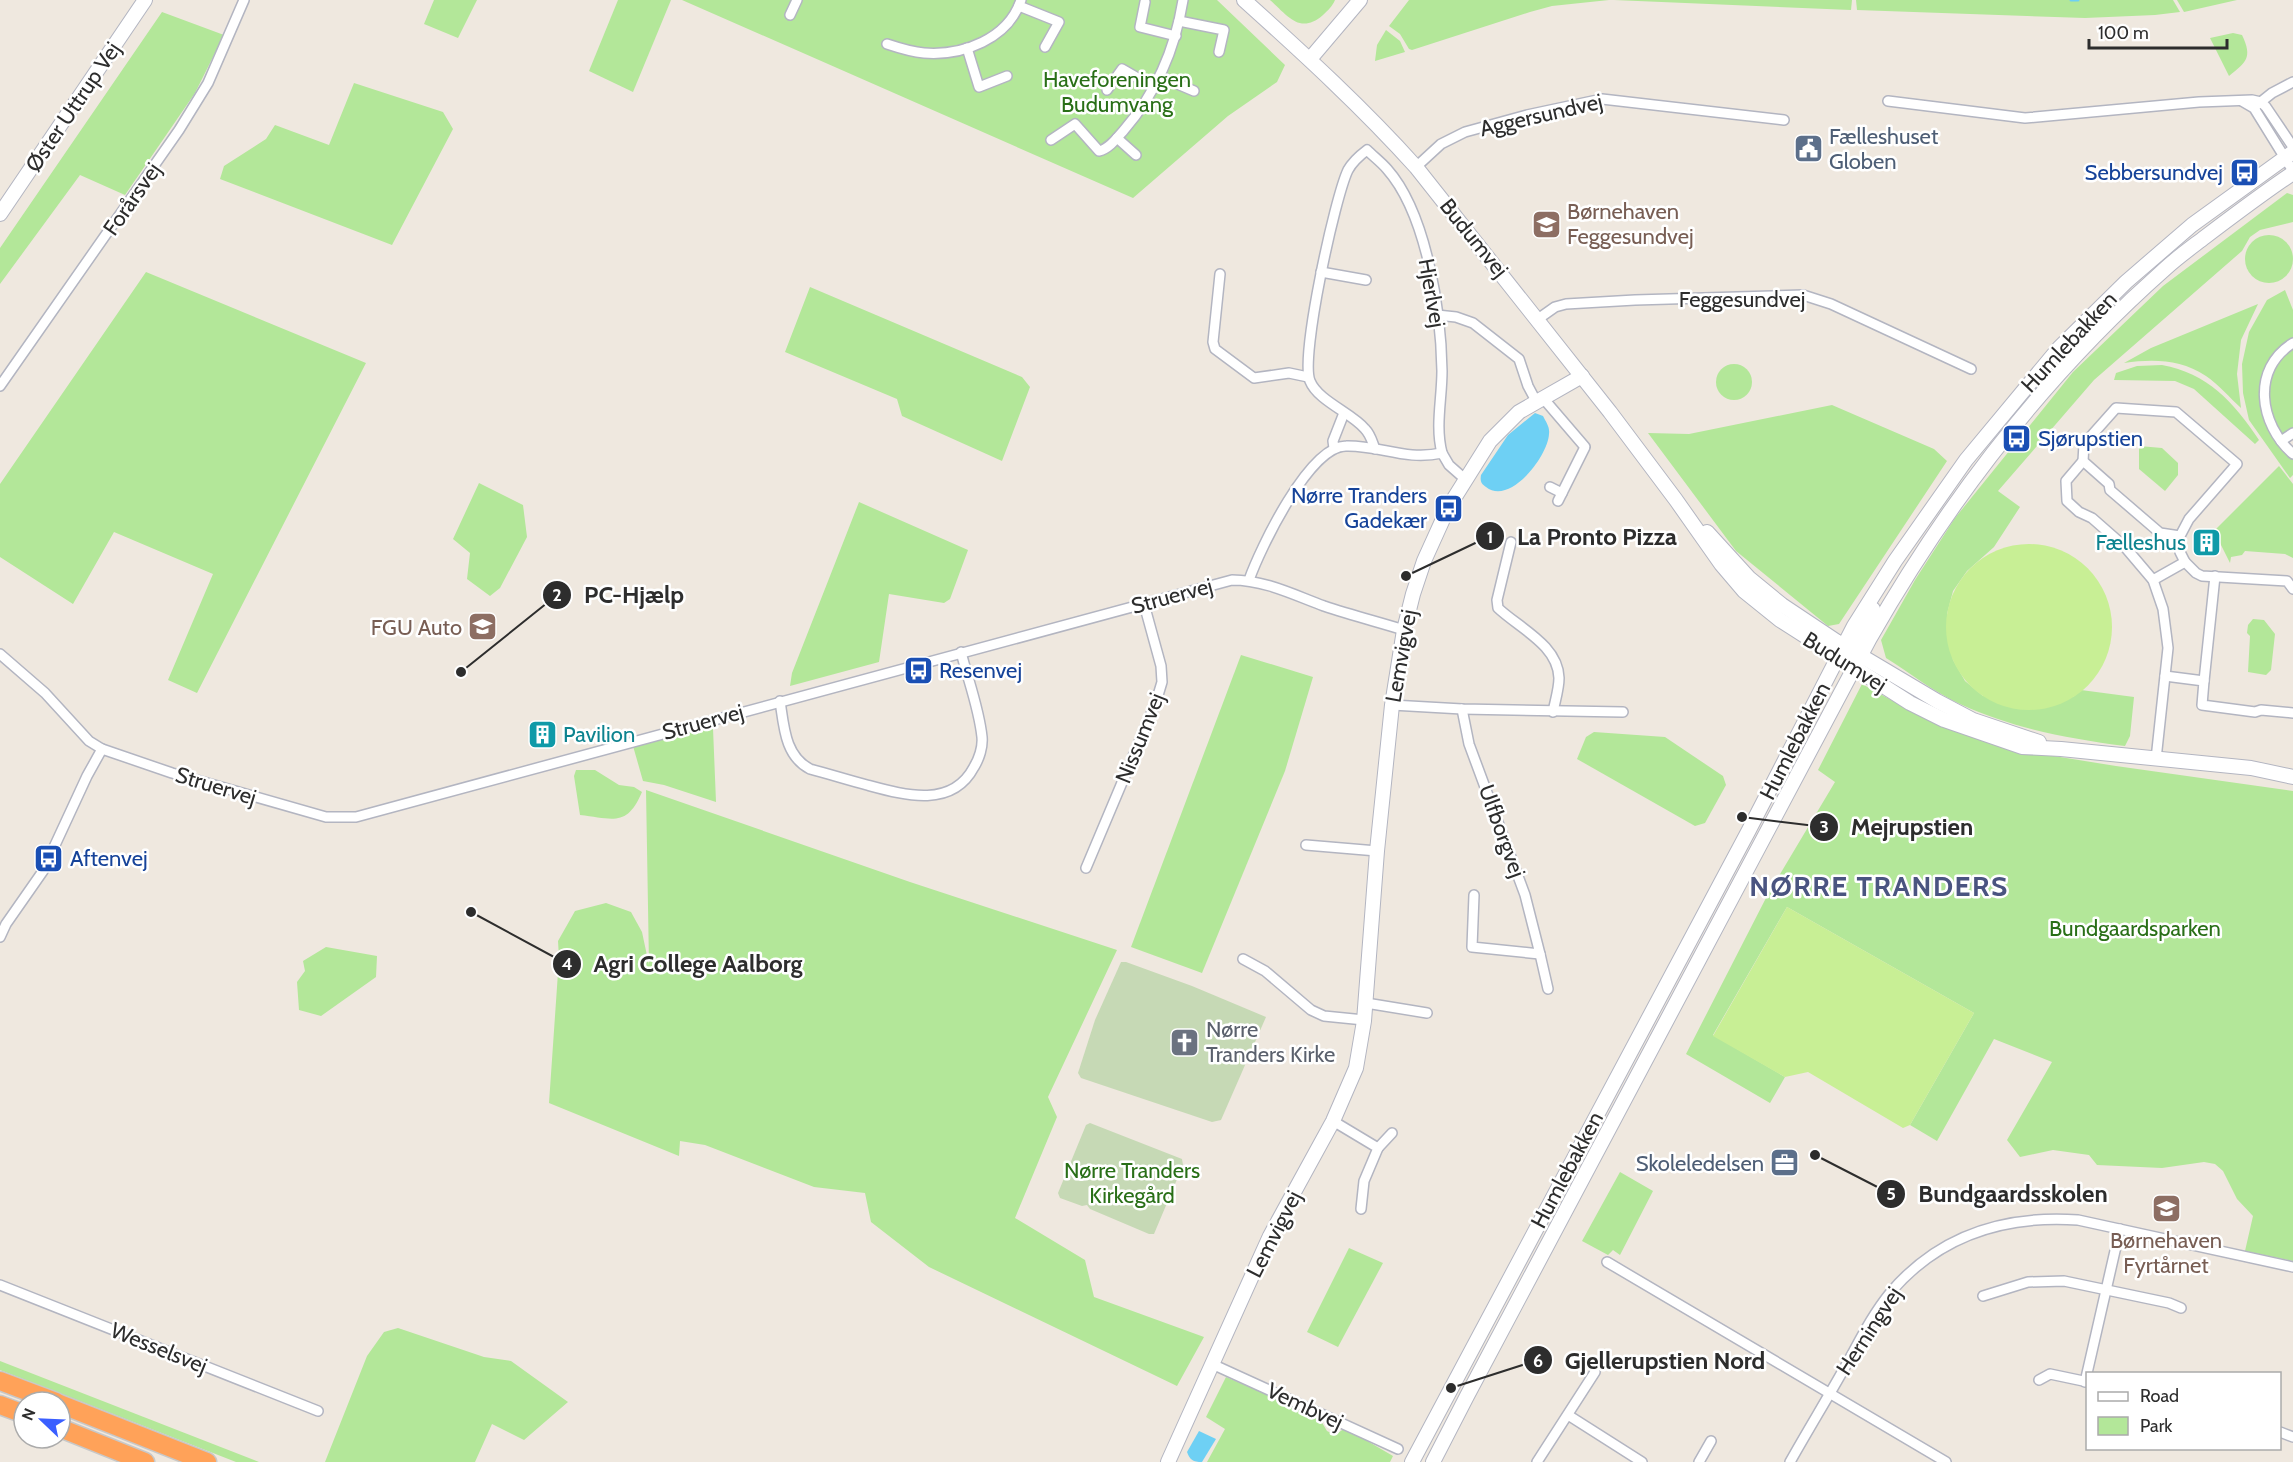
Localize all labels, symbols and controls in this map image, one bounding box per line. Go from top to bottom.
scale bar [2089,12,2227,50]
text: 100 m [2098,22,2149,44]
street label: Øster Uttrup Vej [20,37,126,177]
park label: Haveforeningen Budumvang [1043,66,1191,118]
street label: Aggersundvej [1477,88,1605,142]
place label: Fælleshuset Globen [1829,123,1939,175]
public building icon: Fælleshuset Globen [1792,133,1824,165]
bus stop icon: Sebbersundvej [2228,156,2260,188]
street label: Forårsvej [97,157,167,241]
place label: Sebbersundvej [2085,159,2223,186]
street label: Budumvej [1434,193,1514,283]
place label: Børnehaven Feggesundvej [1567,198,1694,250]
school or university icon: Børnehaven Feggesundvej [1530,208,1562,240]
street label: Hjerlvej [1413,256,1451,330]
street label: Feggesundvej [1679,286,1805,313]
street label: Humlebakken [2015,286,2123,398]
bus stop icon: Sjørupstien [2001,422,2033,454]
place label: Sjørupstien [2038,425,2143,452]
place label: Nørre Tranders Gadekær [1291,482,1427,534]
bus stop icon: Nørre Tranders Gadekær [1432,492,1464,524]
callout: La Pronto Pizza [1475,515,1689,557]
text: La Pronto Pizza [1517,522,1677,551]
text: 1 [1487,526,1493,548]
building icon: Fælleshus [2191,526,2223,558]
place label: Fælleshus [2095,529,2186,556]
street label: Struervej [1128,572,1216,620]
callout: PC-Hjælp [542,574,696,616]
text: PC-Hjælp [584,580,684,609]
text: 2 [552,584,562,606]
street label: Lemvigvej [1380,607,1422,705]
school or university icon: FGU Auto [467,611,499,643]
place label: FGU Auto [371,614,462,641]
street label: Budumvej [1798,626,1892,698]
bus stop icon: Resenvej [902,654,934,686]
place label: Resenvej [939,657,1022,684]
street label: Humlebakken [1754,678,1836,804]
street label: Nissumvej [1110,689,1170,787]
street label: Struervej [659,698,747,746]
building icon: Pavilion [526,718,558,750]
place label: Pavilion [563,721,635,748]
street label: Struervej [172,761,260,811]
street label: Ulfborgvej [1473,781,1531,881]
callout: Mejrupstien [1809,806,1985,848]
text: Mejrupstien [1851,812,1973,841]
text: 3 [1819,816,1829,838]
bus stop icon: Aftenvej [33,842,65,874]
place label: Aftenvej [70,845,148,872]
district label: NØRRE TRANDERS [1749,869,2009,903]
park label: Bundgaardsparken [2049,915,2221,942]
callout: Agri College Aalborg [552,943,815,985]
text: Agri College Aalborg [594,949,803,978]
text: 4 [561,953,573,975]
place label: Nørre Tranders Kirke [1206,1016,1335,1068]
church icon: Nørre Tranders Kirke [1169,1026,1201,1058]
street label: Humlebakken [1525,1107,1609,1233]
office icon: Skoleledelsen [1769,1147,1801,1179]
place label: Skoleledelsen [1636,1150,1764,1177]
park label: Nørre Tranders Kirkegård [1064,1157,1200,1209]
callout: Bundgaardsskolen [1876,1173,2120,1215]
text: Bundgaardsskolen [1918,1179,2108,1208]
text: 5 [1886,1183,1896,1205]
street label: Lemvigvej [1241,1186,1307,1282]
school or university icon: Børnehaven Fyrtårnet [2150,1192,2182,1224]
place label: Børnehaven Fyrtårnet [2110,1227,2222,1279]
street label: Herningvej [1830,1282,1908,1380]
street label: Wesselsvej [107,1316,211,1380]
callout: Gjellerupstien Nord [1523,1339,1777,1381]
text: Gjellerupstien Nord [1565,1346,1765,1375]
text: 6 [1533,1350,1543,1372]
legend [2086,1372,2281,1450]
street label: Vembvej [1262,1377,1348,1435]
text: Road [2140,1385,2179,1407]
north arrow [12,1390,72,1450]
text: N [18,1405,40,1423]
text: Park [2140,1415,2173,1437]

